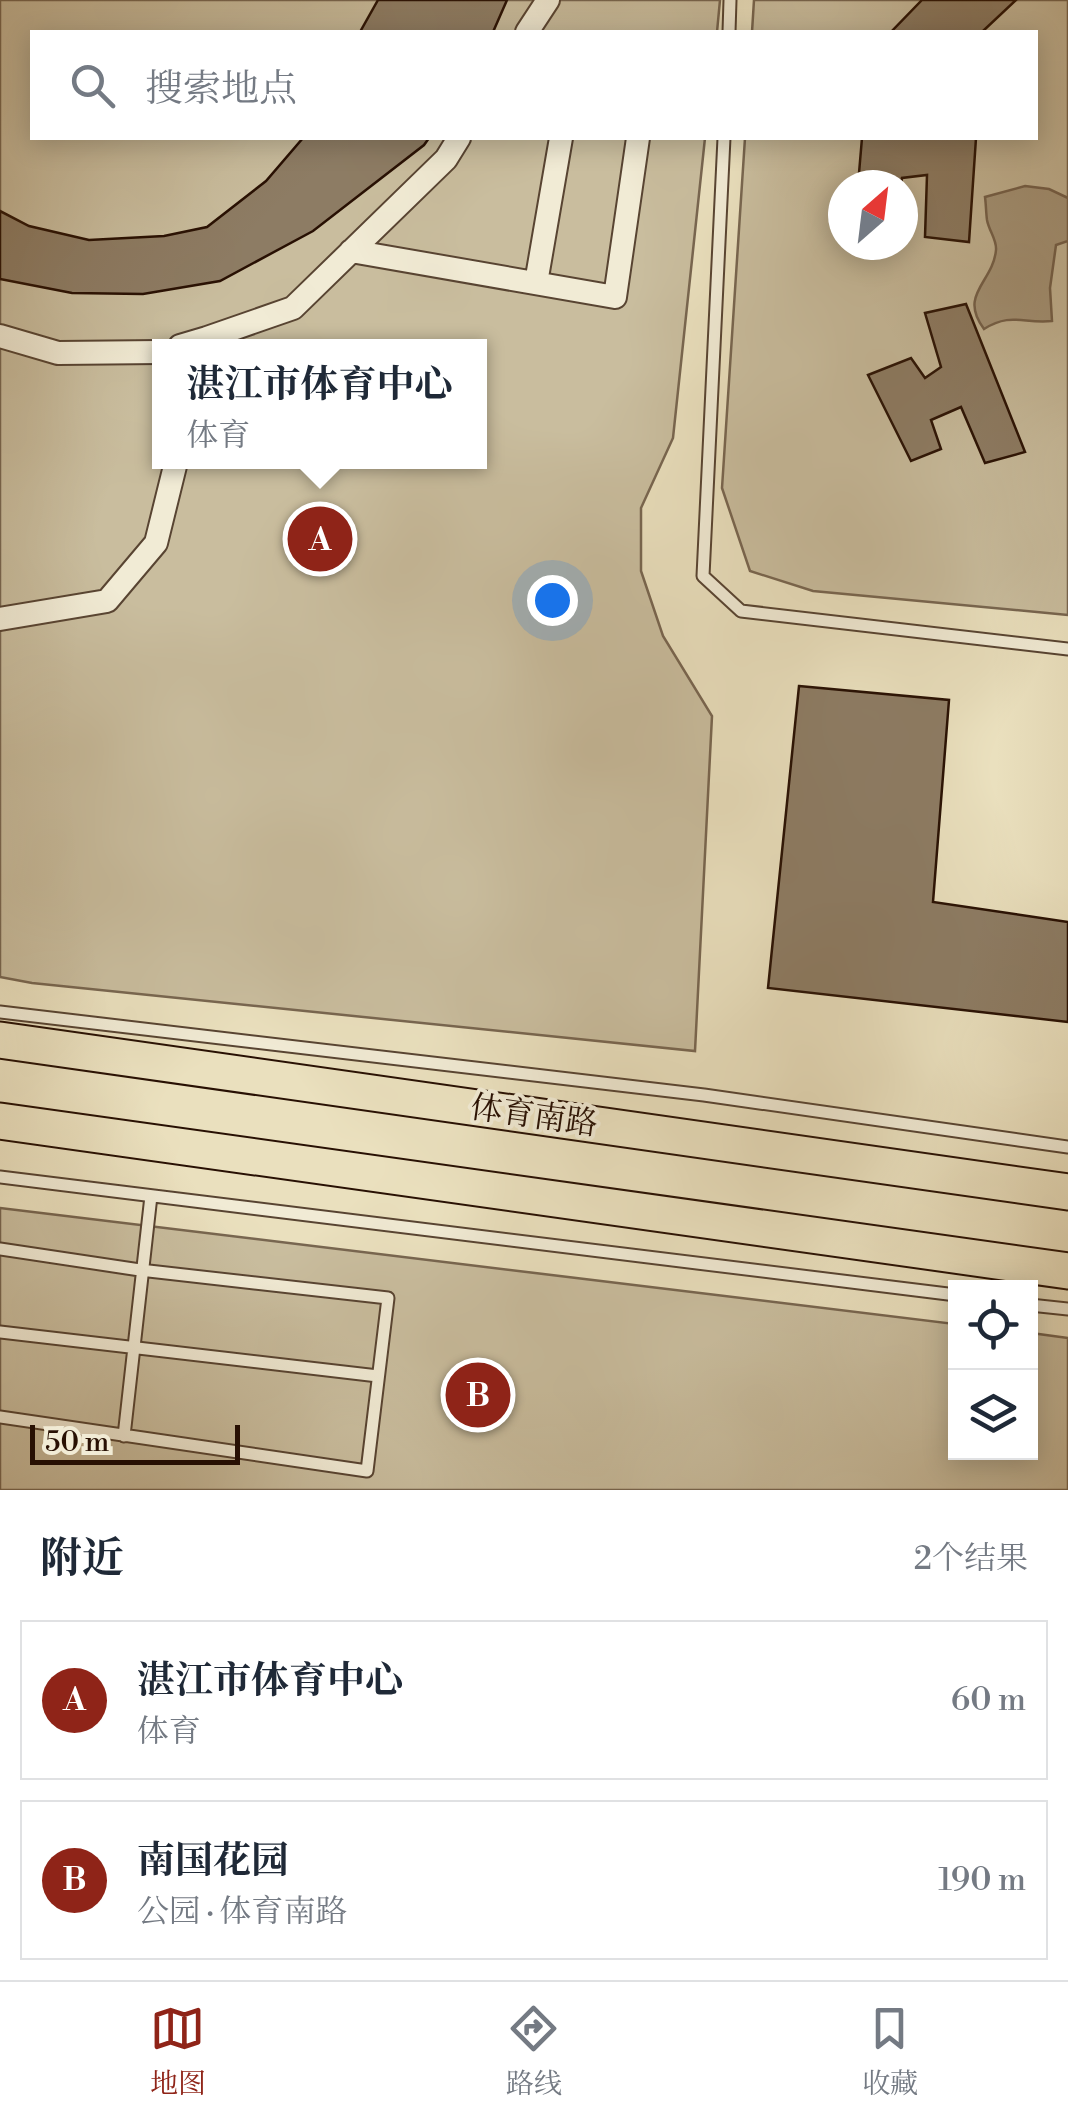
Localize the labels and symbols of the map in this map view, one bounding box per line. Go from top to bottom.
north arrow [828,170,918,260]
pin: A [288,502,352,576]
your location [527,575,578,626]
street label: 体育南路 [468,1087,600,1145]
pin: B [446,1358,510,1432]
scale bar [30,1420,240,1464]

